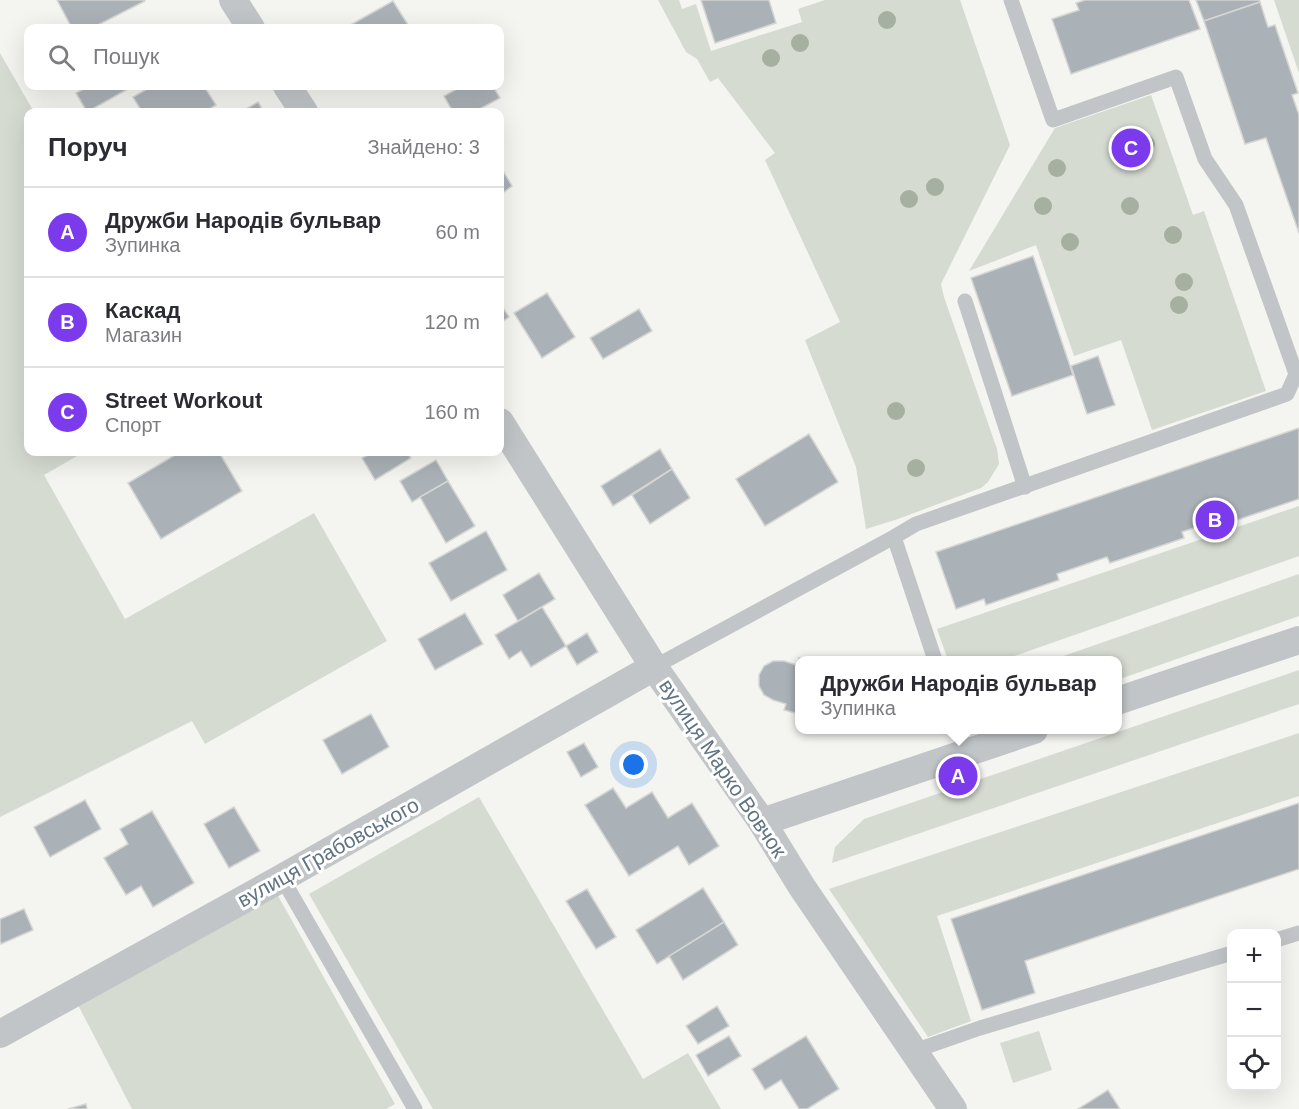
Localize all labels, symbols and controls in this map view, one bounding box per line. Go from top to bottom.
search box [24,24,504,90]
icon: search [45,41,78,74]
text: Пошук [93,44,159,69]
pin: C [1112,126,1150,170]
text: Поруч [48,132,128,162]
text: Знайдено: 3 [367,136,480,158]
text: Дружби Народів бульвар [105,208,381,233]
text: A [60,221,75,243]
text: 60 m [436,221,480,243]
text: Зупинка [105,234,180,256]
text: Каскад [105,298,180,323]
text: B [60,311,75,333]
text: 120 m [424,311,480,333]
text: Магазин [105,324,182,346]
text: Street Workout [105,388,262,413]
text: C [60,401,75,423]
text: 160 m [424,401,480,423]
text: Спорт [105,414,161,436]
pin: B [1196,498,1234,542]
popup [795,656,1122,734]
text: Дружби Народів бульвар [820,671,1097,696]
street label: вулиця Марко Вовчок [655,675,792,862]
text: Зупинка [820,697,896,719]
your location [619,750,648,779]
pin: A [938,754,978,798]
street label: вулиця Грабовського [233,793,423,911]
map controls [1227,929,1281,1091]
button: + [1227,929,1281,983]
button: − [1227,983,1281,1037]
button: locate [1227,1037,1281,1091]

